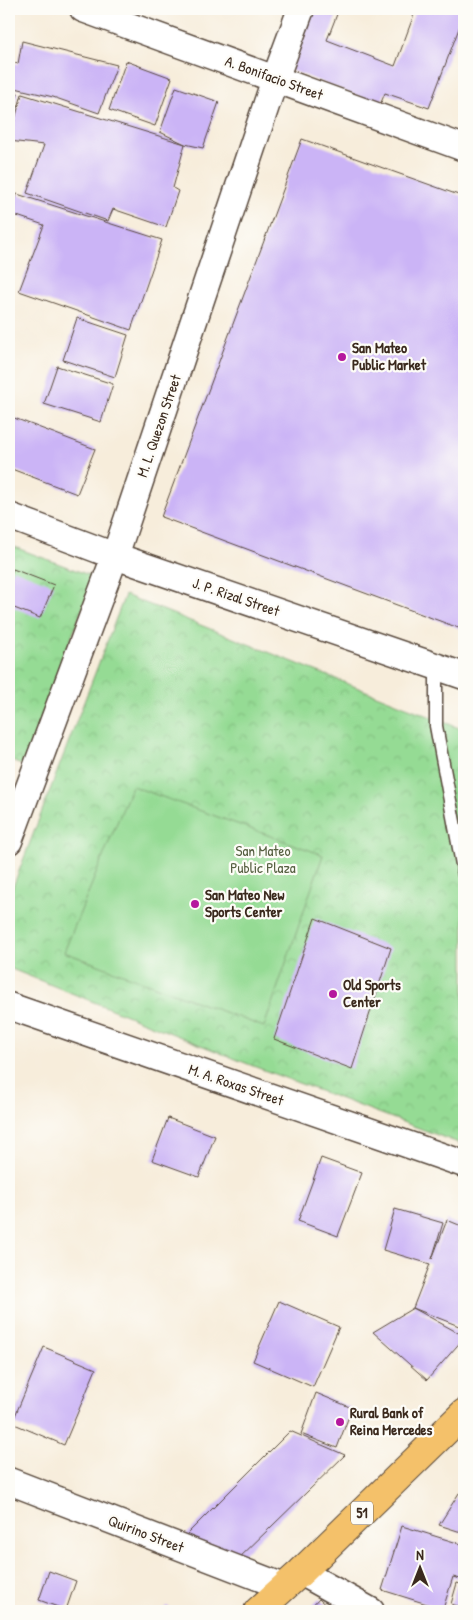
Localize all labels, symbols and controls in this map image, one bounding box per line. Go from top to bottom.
street label: A. Bonifacio Street [222,50,327,105]
place label: San Mateo Public Market [352,337,427,375]
marker: San Mateo Public Market [336,351,348,363]
street label: M. L. Quezon Street [131,371,186,480]
street label: J. P. Rizal Street [190,572,283,622]
park label: San Mateo Public Plaza [230,840,296,878]
place label: San Mateo New Sports Center [205,884,284,923]
marker: San Mateo New Sports Center [189,898,201,910]
place label: Old Sports Center [343,974,401,1012]
marker: Old Sports Center [327,988,339,1000]
street label: M. A. Roxas Street [186,1058,287,1111]
place label: Rural Bank of Reina Mercedes [350,1402,433,1440]
marker: Rural Bank of Reina Mercedes [334,1416,346,1428]
road number: 51 [351,1502,373,1525]
street label: Quirino Street [105,1509,188,1558]
north arrow [396,1542,446,1592]
text: N [416,1545,424,1564]

